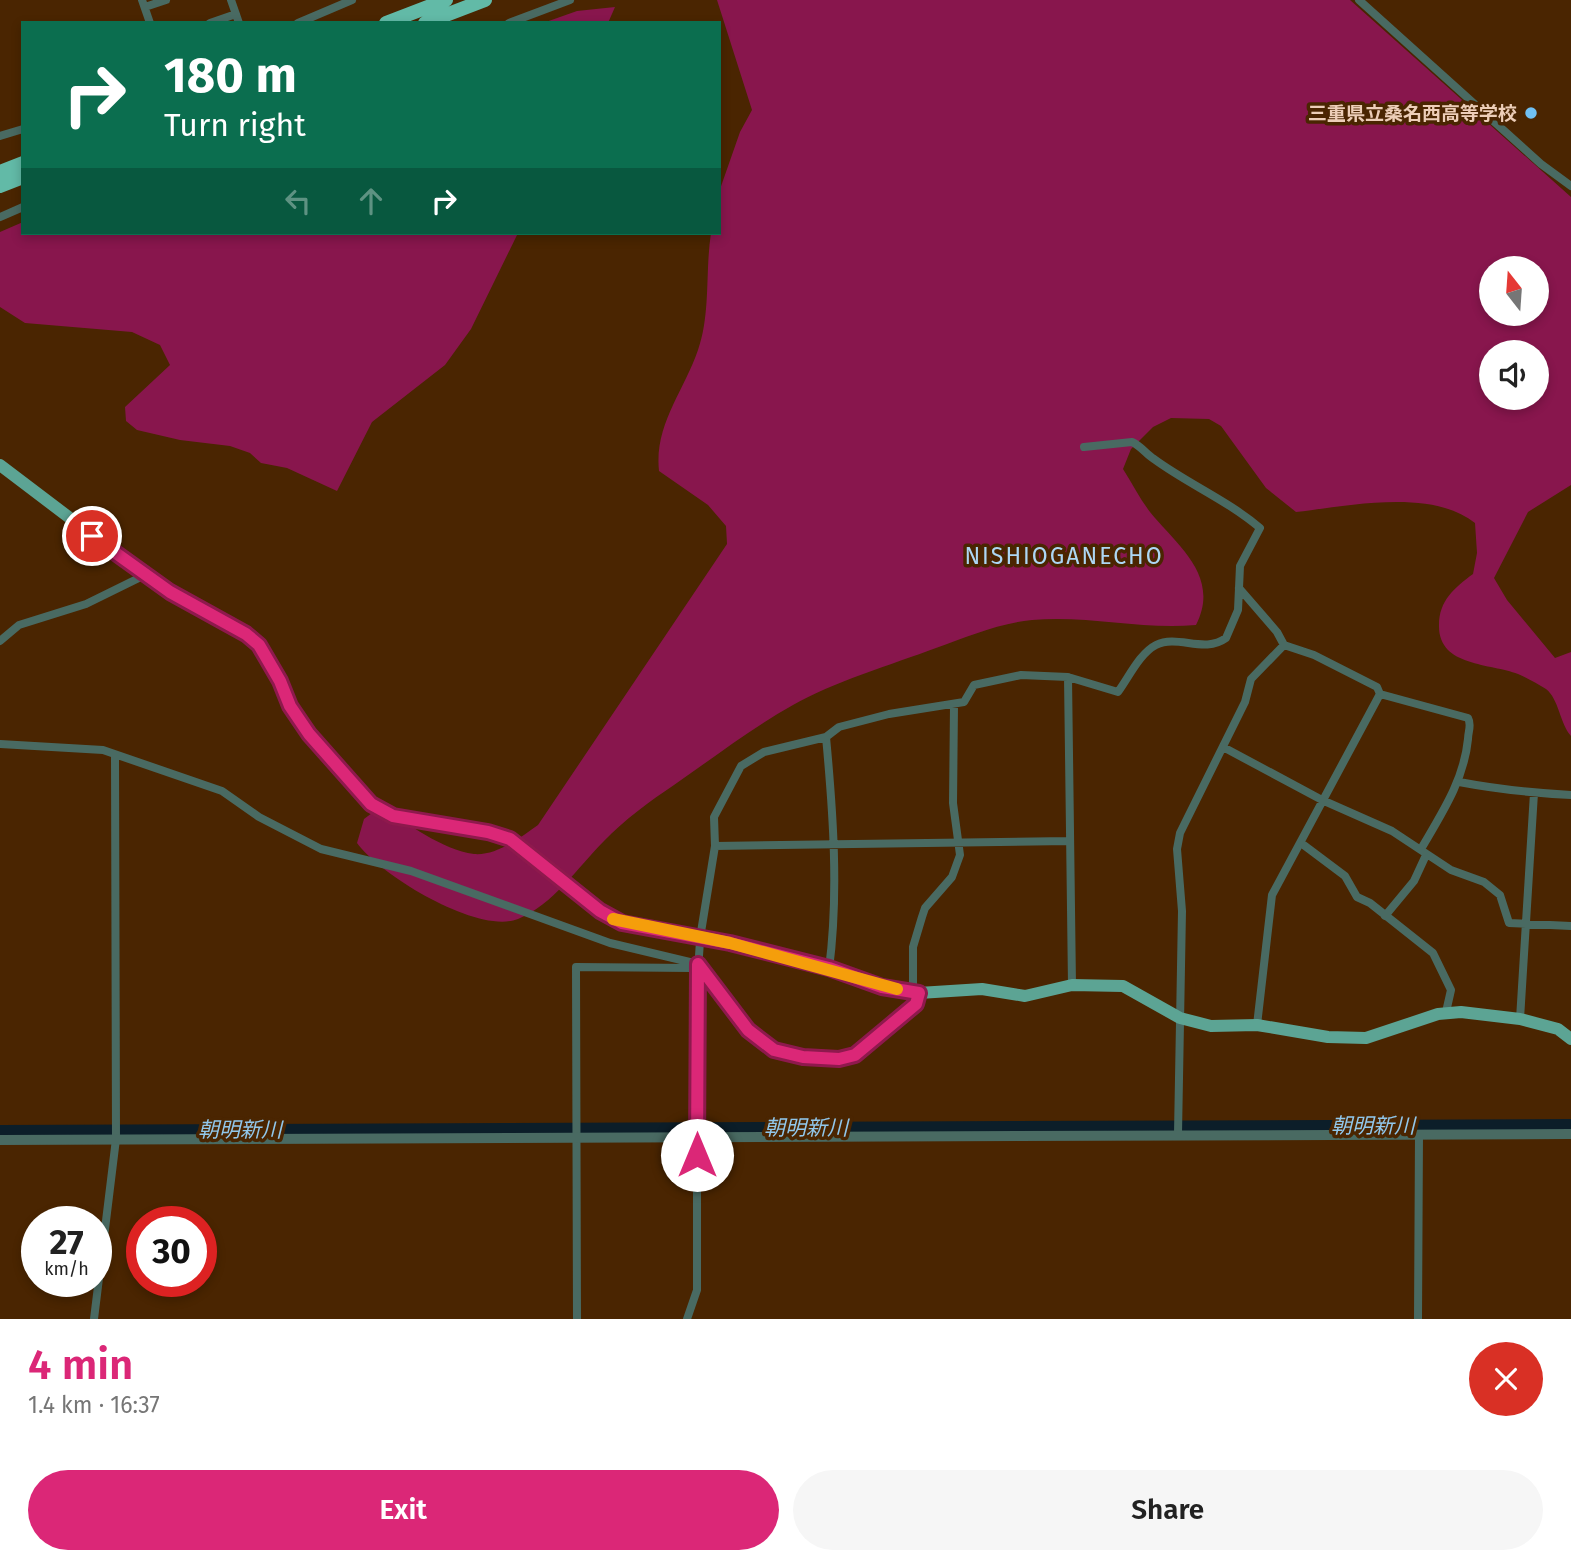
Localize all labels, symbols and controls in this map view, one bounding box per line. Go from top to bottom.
text: 180 m [164,46,297,105]
icon: right [49,49,140,140]
place label: 三重県立桑名西高等学校 [1308,102,1517,125]
marker: 三重県立桑名西高等学校 [1523,105,1539,121]
text: Turn right [164,106,306,144]
icon: left [279,182,317,220]
icon: ahead [352,182,390,220]
icon: right [425,182,463,220]
north arrow [1479,256,1549,326]
map controls [1479,256,1549,410]
button: sound [1479,340,1549,410]
pin [62,506,122,566]
icon: arrive [73,517,111,555]
district label: NISHIOGANECHO [964,542,1164,570]
water label: 朝明新川 [1331,1113,1417,1139]
water label: 朝明新川 [764,1115,850,1141]
water label: 朝明新川 [198,1117,284,1143]
position arrow [660,1118,734,1192]
speed limit sign: 30 [126,1206,217,1297]
text: 27 [49,1221,84,1263]
text: km/h [44,1258,89,1280]
text: 4 min [28,1340,133,1390]
button: close [1469,1342,1543,1416]
text: 1.4 km · 16:37 [28,1391,160,1419]
button: Exit [28,1470,779,1550]
button: Share [793,1470,1543,1550]

